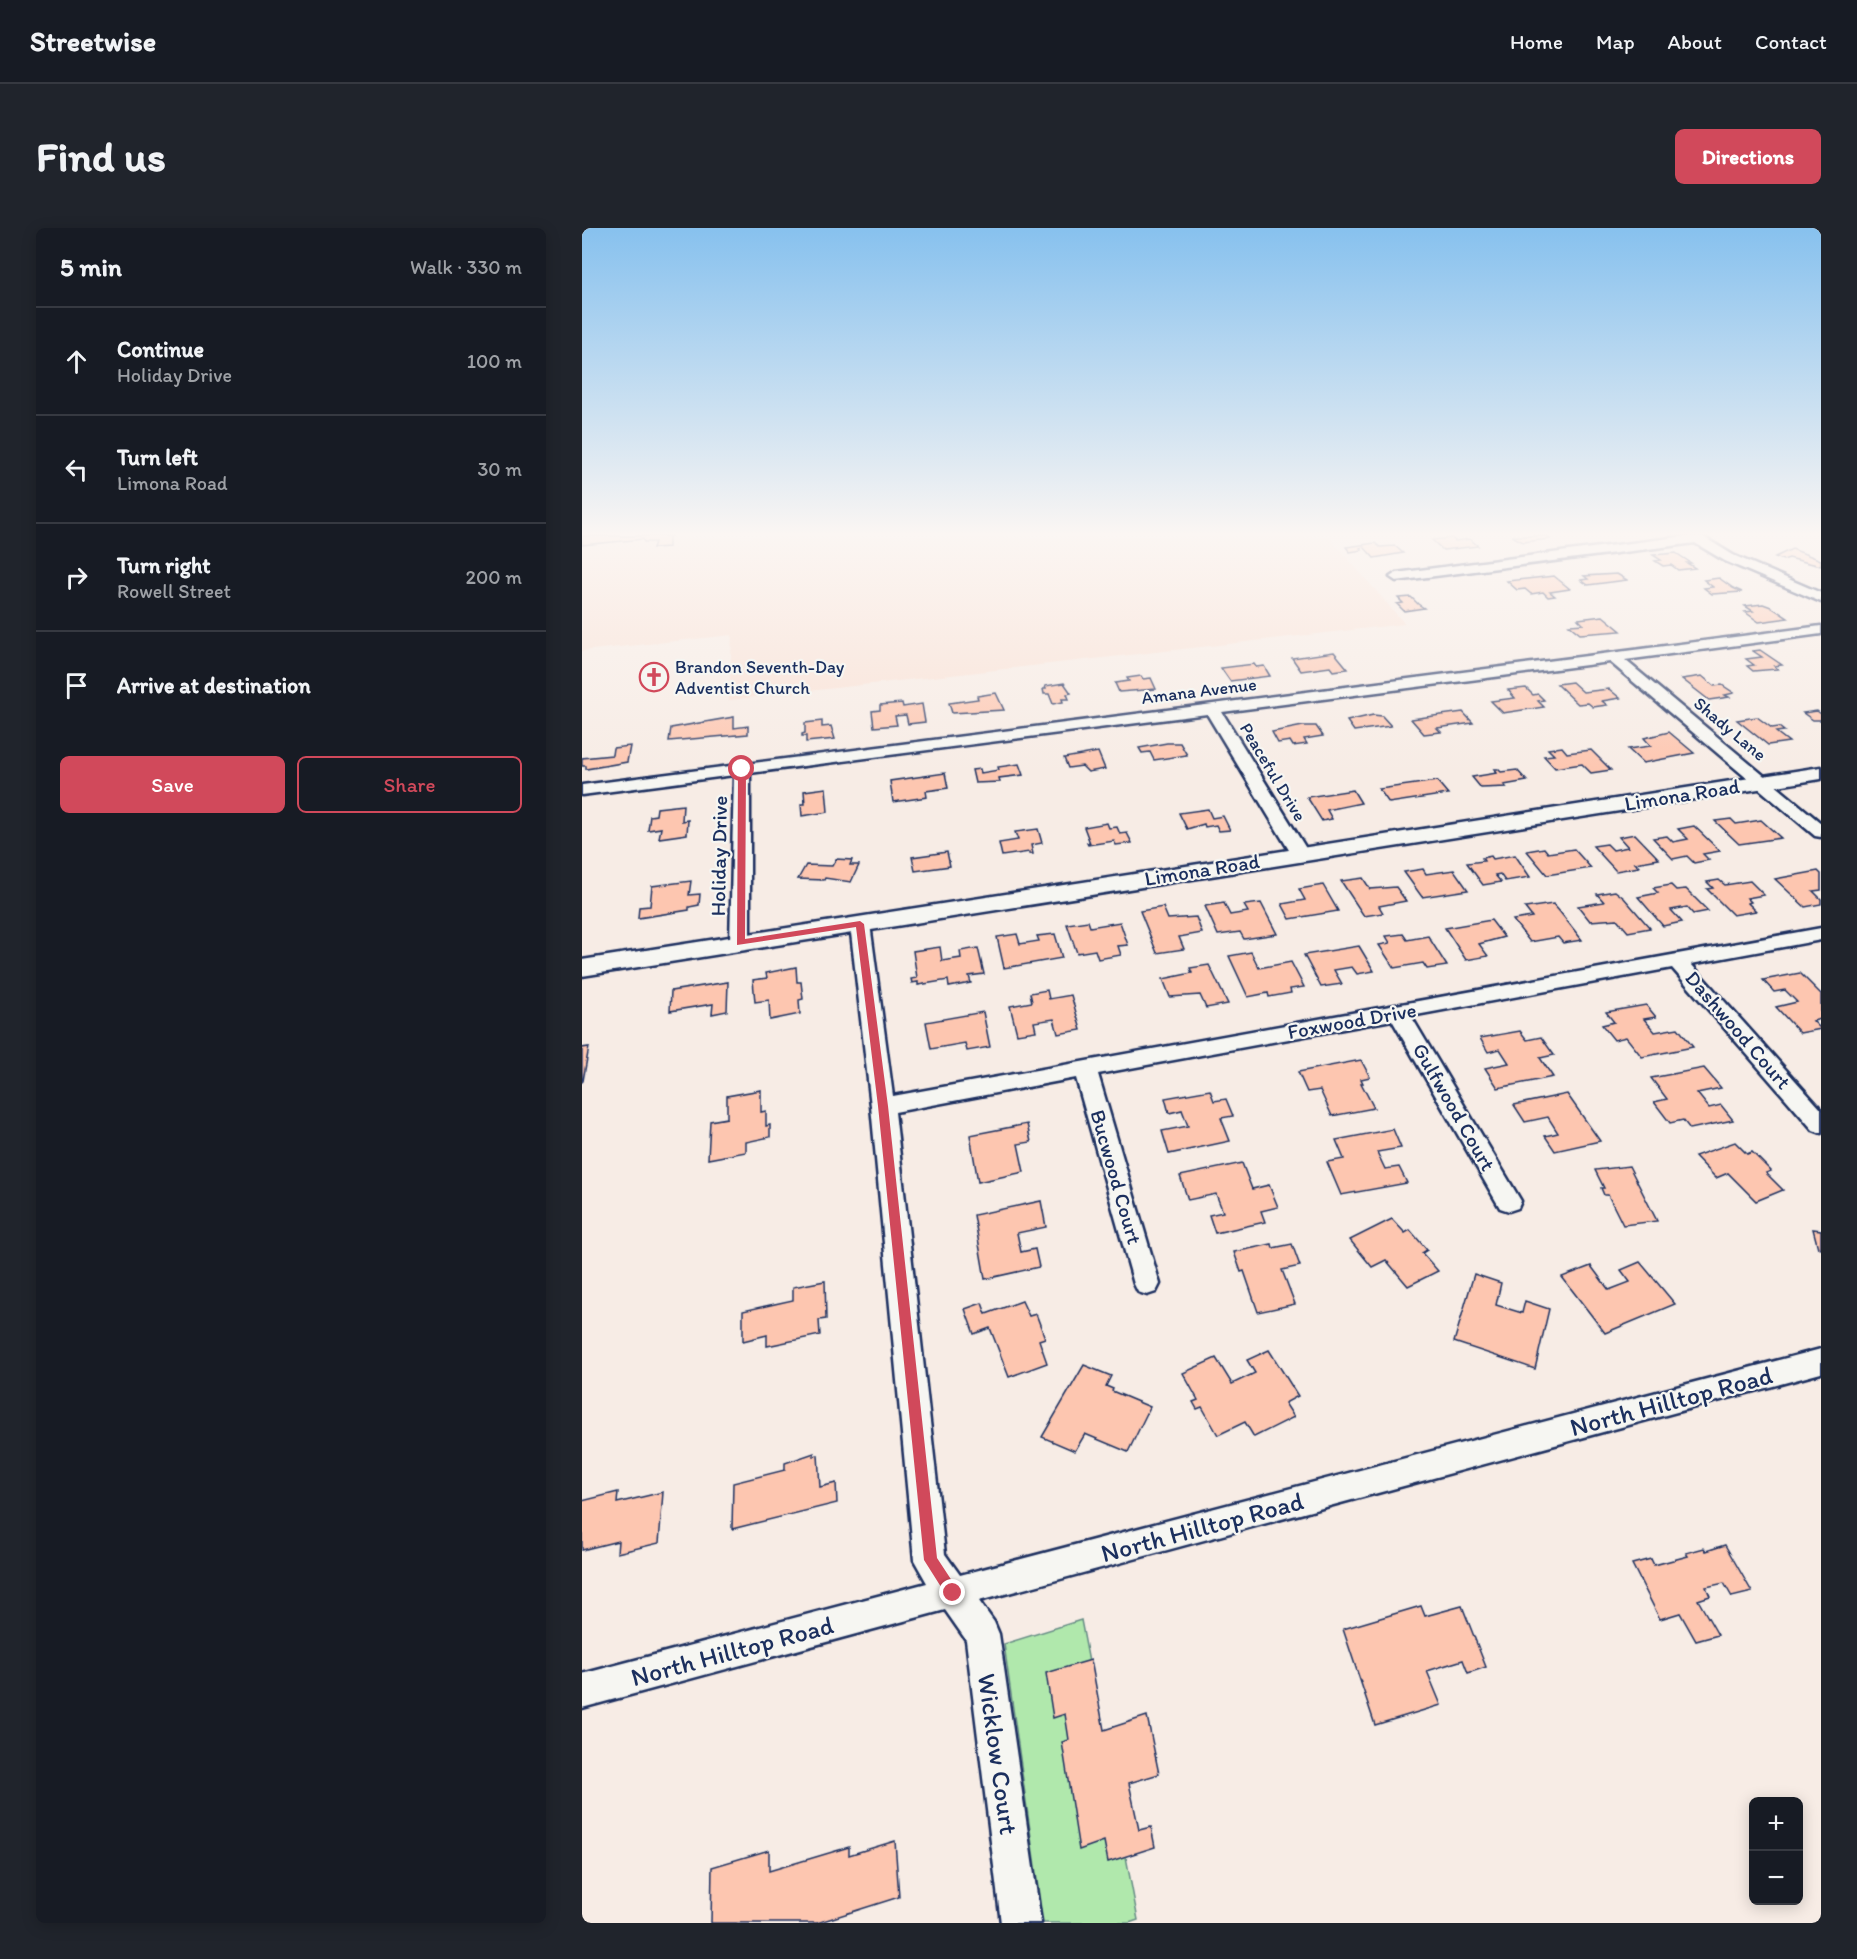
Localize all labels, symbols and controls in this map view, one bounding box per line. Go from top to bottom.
text: Streetwise [30,24,156,58]
text: Home [1510,29,1563,54]
text: Map [1596,29,1635,54]
text: About [1668,29,1722,54]
text: Contact [1755,29,1827,54]
button: Directions [1675,129,1821,184]
text: Find us [36,131,166,182]
text: 5 min [60,251,122,283]
text: Walk · 330 m [410,255,522,279]
text: Continue [117,336,204,363]
icon: ahead [60,345,93,378]
text: 100 m [467,349,522,373]
text: Holiday Drive [117,363,232,387]
text: Turn left [117,444,198,471]
icon: left [60,453,93,486]
text: 30 m [477,457,522,481]
text: Limona Road [117,471,228,495]
text: Turn right [117,552,211,579]
icon: right [60,561,93,594]
text: 200 m [466,565,522,589]
text: Rowell Street [117,579,231,603]
place label: Brandon Seventh-Day Adventist Church [675,656,845,699]
church icon: Brandon Seventh-Day Adventist Church [638,661,670,693]
icon: arrive [60,669,93,702]
text: Arrive at destination [117,672,311,699]
street label: Amana Avenue [1140,673,1258,709]
street label: Shady Lane [1689,692,1771,766]
street label: Peaceful Drive [1235,719,1311,825]
route start [728,755,754,781]
button: Save [60,756,285,813]
button: Share [297,756,522,813]
street label: Limona Road [1623,773,1742,816]
street label: Holiday Drive [705,795,732,917]
street label: Limona Road [1143,848,1262,891]
street label: Dashwood Court [1680,965,1797,1094]
street label: Foxwood Drive [1286,997,1418,1044]
street label: Gulfwood Court [1408,1038,1501,1175]
street label: Bucwood Court [1085,1107,1148,1247]
street label: North Hilltop Road [1566,1359,1776,1443]
street label: North Hilltop Road [1097,1485,1307,1569]
route end [939,1579,965,1605]
street label: North Hilltop Road [627,1609,837,1693]
street label: Wicklow Court [971,1671,1025,1837]
map controls [1749,1797,1803,1905]
button: + [1749,1797,1803,1851]
button: − [1749,1851,1803,1905]

